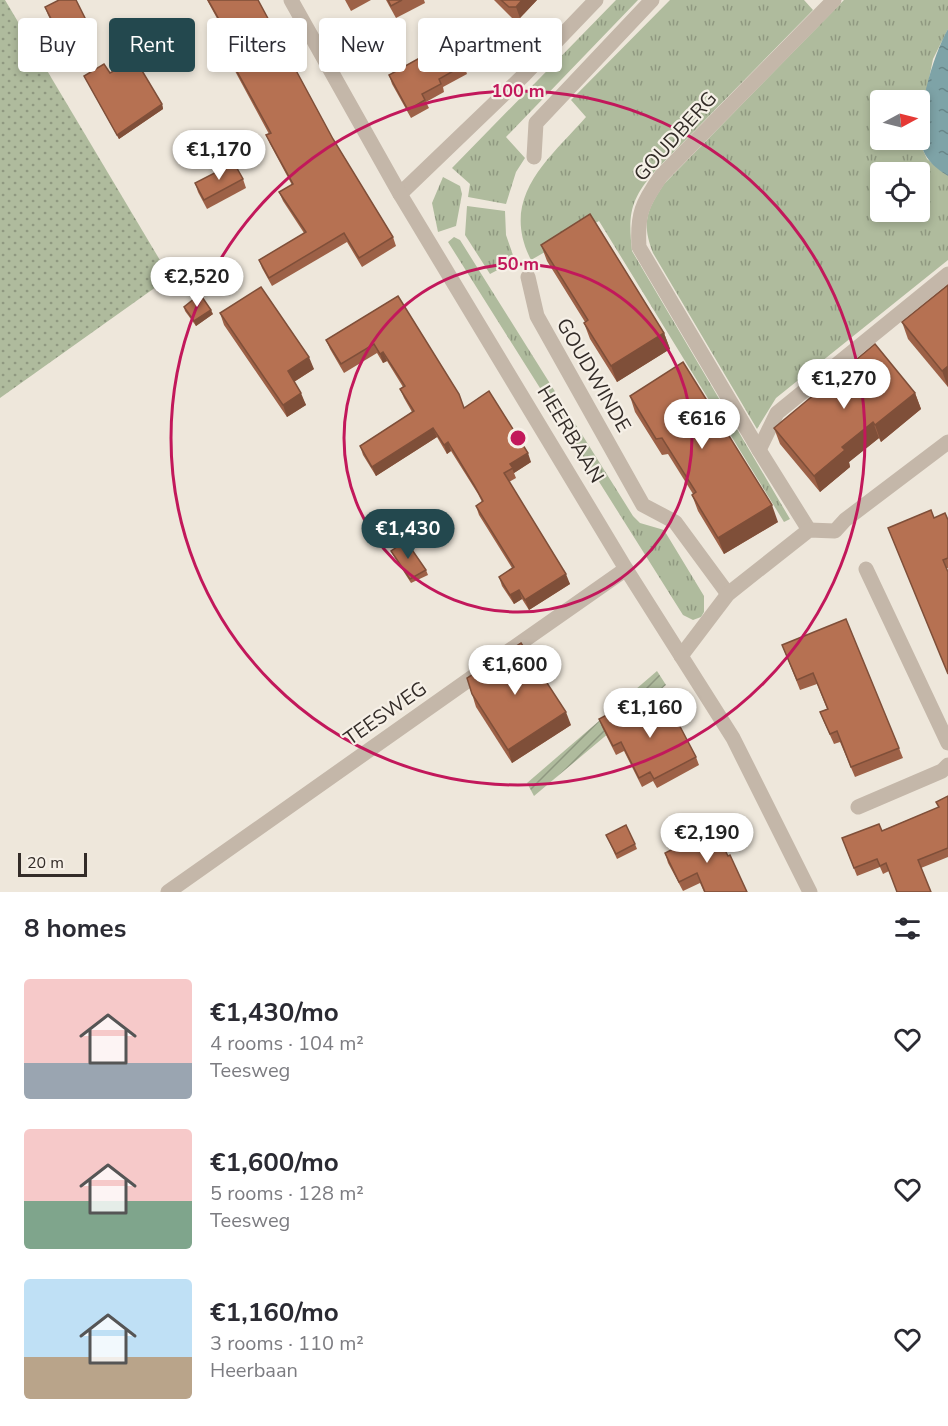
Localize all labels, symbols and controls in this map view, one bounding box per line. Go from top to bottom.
chip: Buy [18,18,97,72]
chip: Rent [109,18,195,72]
chip: Filters [207,18,307,72]
chip: New [319,18,406,72]
chip: Apartment [418,18,562,72]
text: 100 m [491,79,545,103]
street label: GOUDBERG [628,86,723,187]
north arrow [870,90,930,150]
map controls [870,90,930,222]
pin: €1,170 [170,130,268,181]
text: €1,170 [187,136,251,163]
button: locate [870,162,930,222]
text: 50 m [497,252,539,276]
pin: €2,520 [148,257,246,308]
text: €2,520 [165,263,229,290]
street label: GOUDWINDE [550,313,637,437]
pin: €1,270 [795,359,893,410]
text: €1,270 [812,365,876,392]
street label: HEERBAAN [531,380,610,488]
pin: €616 [666,399,738,450]
text: €616 [678,405,726,432]
centre of rings [508,428,528,448]
pin: €1,430 [359,509,457,560]
text: €1,430 [376,515,440,542]
pin: €1,600 [466,645,564,696]
text: €1,600 [483,651,547,678]
street label: TEESWEG [338,675,432,752]
pin: €1,160 [601,688,699,739]
text: €1,160 [618,694,682,721]
pin: €2,190 [658,813,756,864]
text: €2,190 [675,819,739,846]
scale bar [18,850,87,878]
text: 20 m [27,852,64,874]
text: 8 homes [24,911,126,946]
icon: filters [891,912,924,945]
text: €1,430/mo [210,995,339,1030]
icon: home [72,1003,144,1075]
icon: heart [891,1023,924,1056]
text: 4 rooms · 104 m² [210,1030,364,1057]
text: Teesweg [210,1057,290,1084]
text: €1,600/mo [210,1145,339,1180]
icon: home [72,1153,144,1225]
icon: heart [891,1173,924,1206]
text: 5 rooms · 128 m² [210,1180,364,1207]
text: Teesweg [210,1207,290,1234]
text: €1,160/mo [210,1295,339,1330]
icon: home [72,1303,144,1375]
icon: heart [891,1323,924,1356]
text: 3 rooms · 110 m² [210,1330,364,1357]
text: Heerbaan [210,1357,298,1384]

